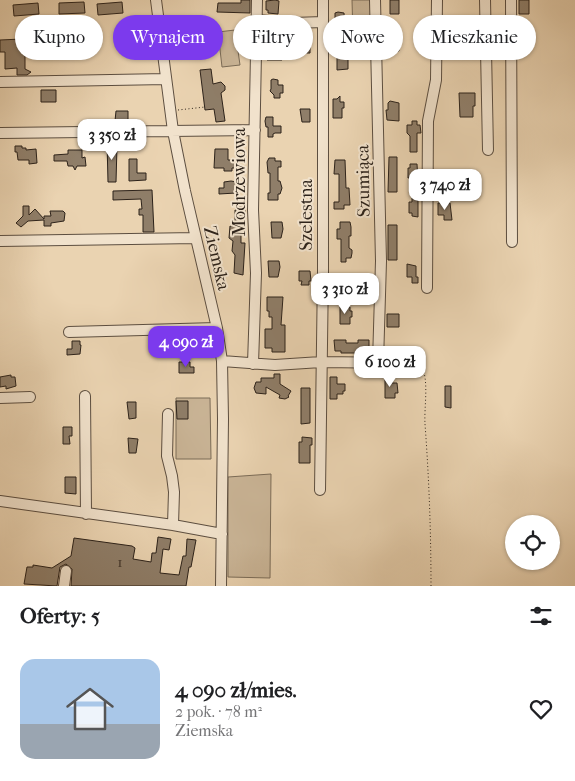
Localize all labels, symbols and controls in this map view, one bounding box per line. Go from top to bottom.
chip: Kupno [15,15,103,60]
chip: Wynajem [113,15,223,60]
chip: Filtry [233,15,313,60]
chip: Nowe [323,15,403,60]
chip: Mieszkanie [413,15,536,60]
pin: 3 350 zł [60,119,164,161]
text: 3 350 zł [88,125,136,144]
street label: Modrzewiowa [229,127,250,236]
street label: Szumiąca [352,144,375,217]
pin: 3 740 zł [393,168,497,211]
text: 3 740 zł [420,175,470,194]
street label: Szelestna [296,178,317,251]
street label: Ziemska [199,224,234,293]
pin: 3 310 zł [293,272,397,315]
text: 3 310 zł [322,279,368,298]
pin: 4 090 zł [134,326,238,368]
text: 4 090 zł [159,332,213,351]
pin: 6 100 zł [338,346,442,388]
text: 6 100 zł [365,352,415,371]
map controls [505,515,560,570]
button: locate [505,515,560,570]
house number: 1 [117,553,123,571]
icon: filters [527,602,555,630]
text: Oferty: 5 [20,604,100,628]
text: 4 090 zł/mies. [175,678,297,702]
icon: home [60,679,120,739]
icon: heart [527,695,555,723]
text: 2 pok. · 78 m² [175,702,262,721]
text: Ziemska [175,721,233,740]

